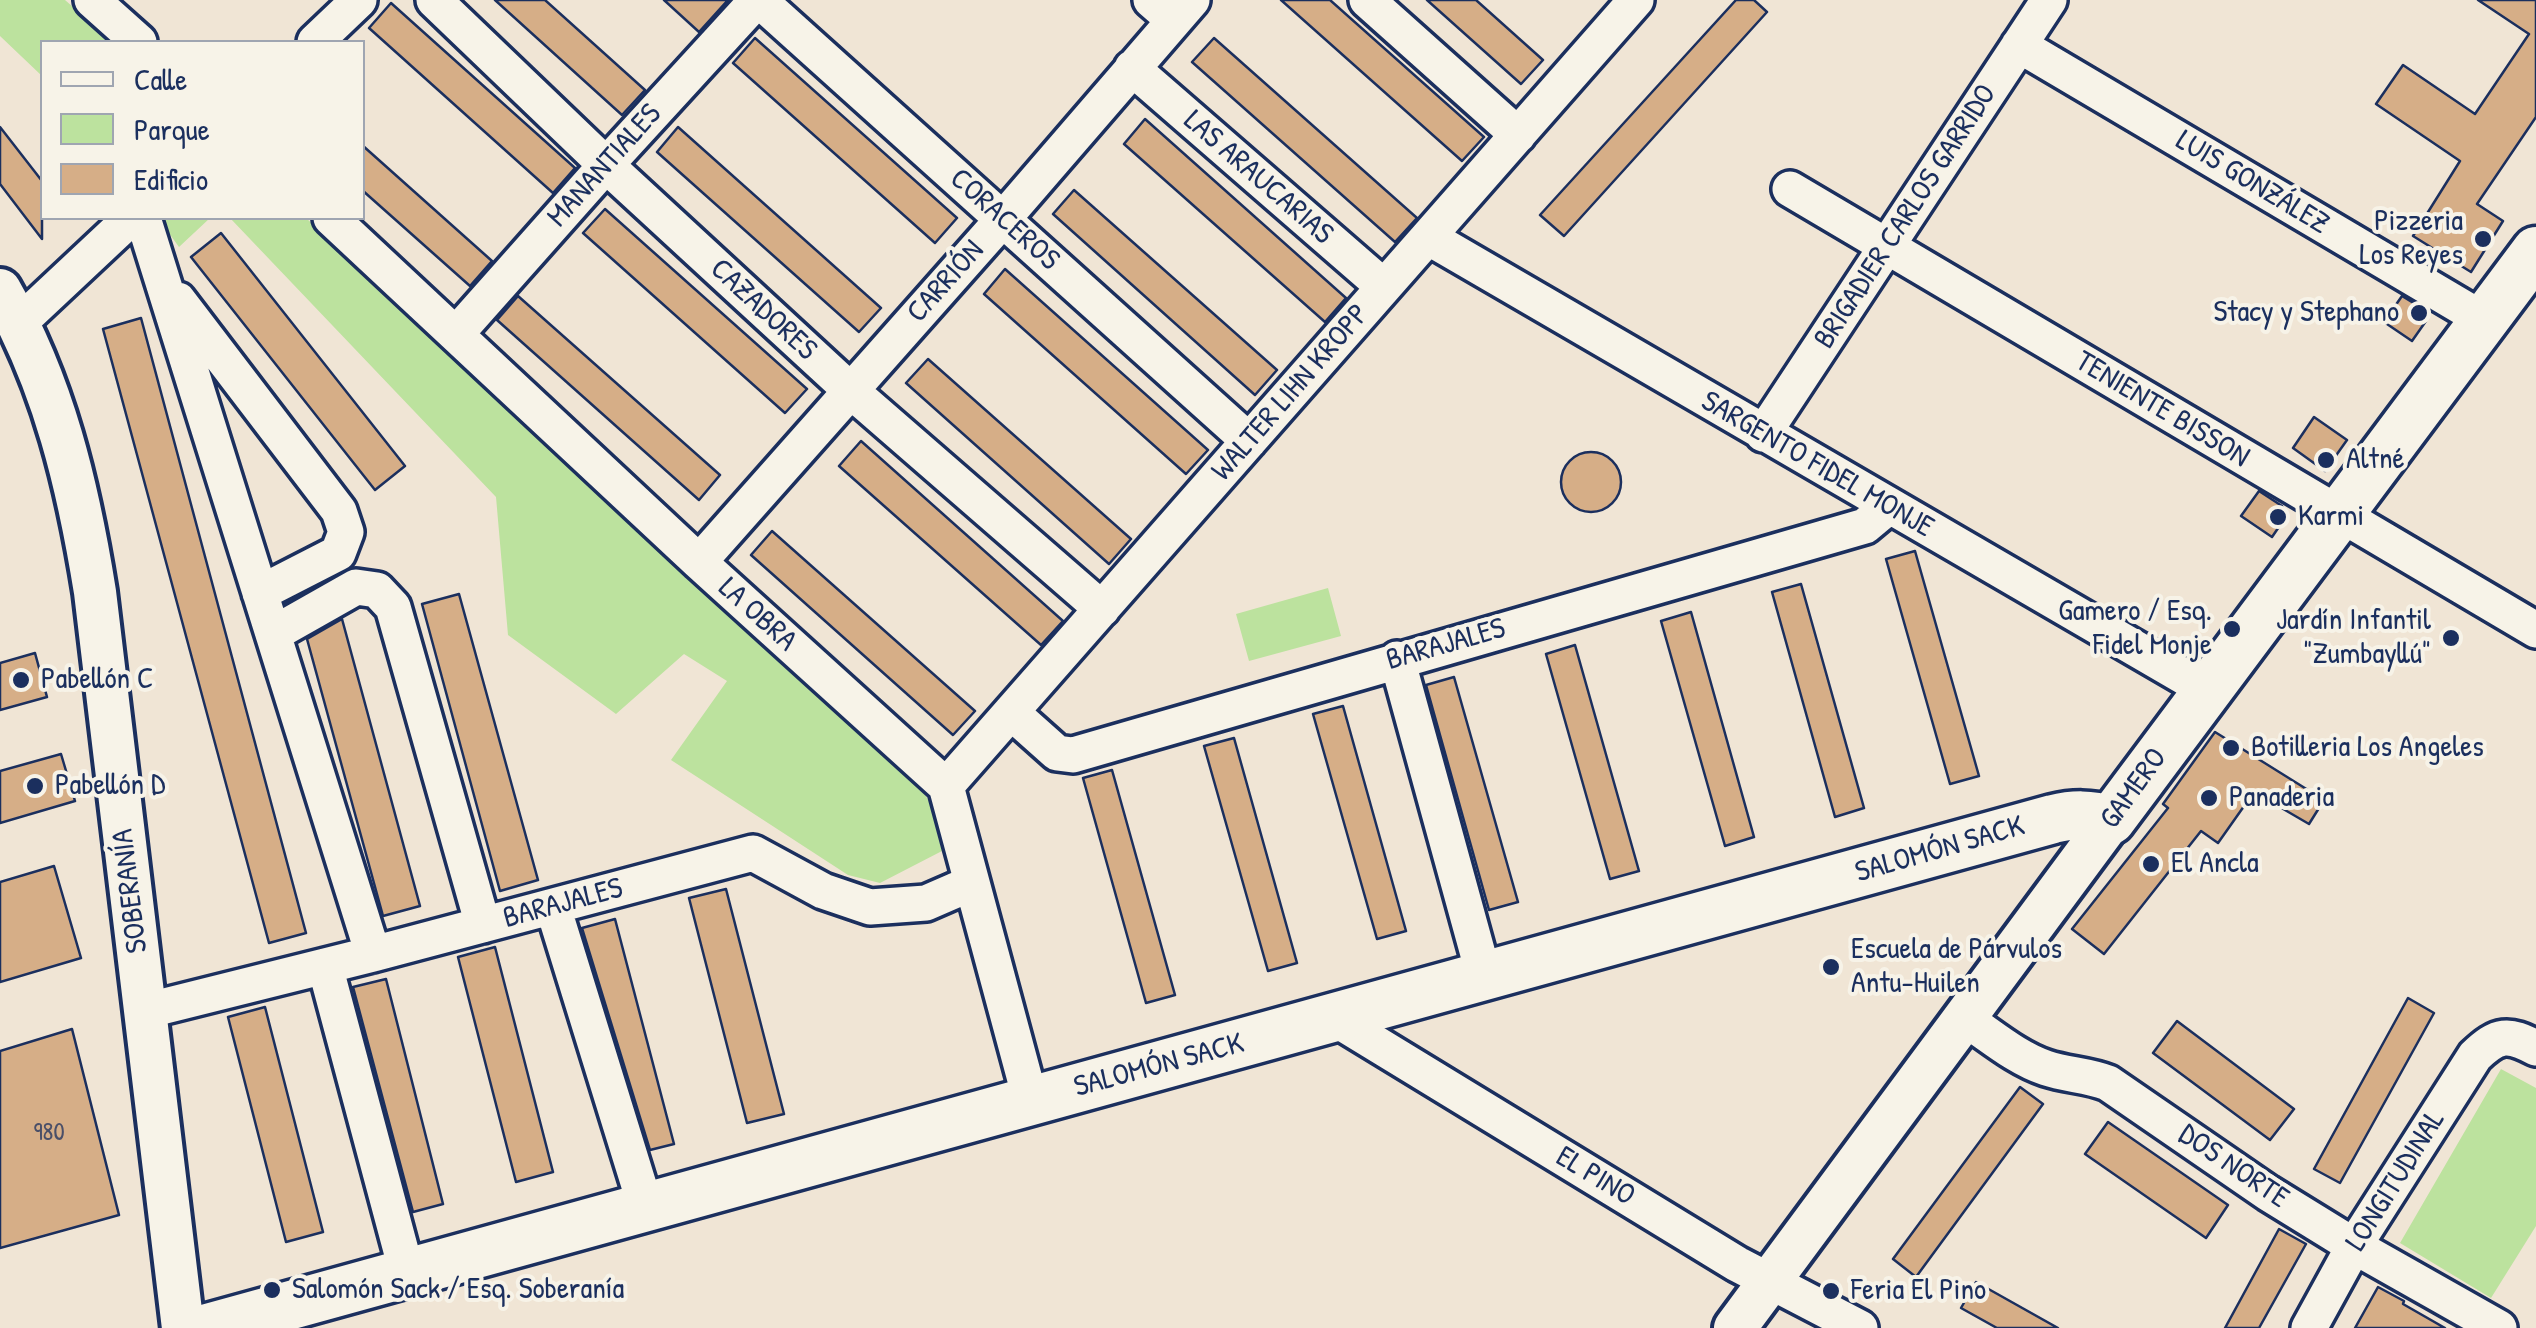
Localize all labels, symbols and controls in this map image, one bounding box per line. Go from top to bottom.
legend [40,40,365,220]
text: Calle [134,59,187,99]
street label: BRIGADIER CARLOS GARRIDO [1807,78,2005,356]
street label: MANANTIALES [540,97,670,235]
street label: LAS ARAUCARIAS [1176,103,1340,253]
text: Parque [134,109,210,149]
street label: LUIS GONZÁLEZ [2169,123,2335,243]
text: Edificio [134,159,208,199]
street label: CORACEROS [942,161,1066,279]
place label: Pizzeria Los Reyes [2360,204,2463,274]
marker: Pizzeria Los Reyes [2472,228,2494,250]
street label: CARRIÓN [900,234,992,330]
street label: CAZADORES [702,252,824,368]
place label: Stacy y Stephano [2213,295,2399,331]
street label: WALTER LIHN KROPP [1205,297,1377,489]
marker: Stacy y Stephano [2408,302,2430,324]
street label: TENIENTE BISSON [2069,344,2255,476]
street label: SARGENTO FIDEL MONJE [1695,384,1939,546]
place label: Altné [2346,442,2404,478]
marker: Altné [2315,449,2337,471]
place label: Karmi [2298,499,2364,535]
marker: Karmi [2267,506,2289,528]
street label: LA OBRA [710,571,804,659]
place label: Gamero / Esq. Fidel Monje [2058,594,2212,664]
place label: Jardín Infantil "Zumbayllú" [2276,603,2431,674]
street label: BARAJALES [1382,611,1510,679]
marker: Gamero / Esq. Fidel Monje [2221,618,2243,640]
marker: Jardín Infantil "Zumbayllú" [2440,627,2462,649]
place label: Pabellón C [41,662,153,698]
marker: Pabellón C [10,669,32,691]
place label: Botilleria Los Angeles [2251,730,2484,766]
marker: Botilleria Los Angeles [2220,737,2242,759]
street label: GAMERO [2093,742,2175,836]
place label: Pabellón D [55,768,165,804]
marker: Pabellón D [24,775,46,797]
place label: Panaderia [2229,780,2334,816]
marker: Panaderia [2198,787,2220,809]
street label: SALOMÓN SACK [1851,809,2029,891]
street label: SOBERANÍA [106,827,156,955]
place label: El Ancla [2171,846,2259,882]
marker: El Ancla [2140,853,2162,875]
street label: BARAJALES [499,871,627,937]
place label: Escuela de Párvulos Antu-Huilen [1851,932,2062,1002]
marker: Escuela de Párvulos Antu-Huilen [1820,956,1842,978]
street label: SALOMÓN SACK [1070,1026,1248,1106]
street label: LONGITUDINAL [2339,1104,2453,1258]
street label: DOS NORTE [2171,1117,2295,1217]
house number: 980 [33,1118,65,1148]
street label: EL PINO [1549,1140,1641,1214]
place label: Salomón Sack / Esq. Soberanía [292,1272,624,1308]
place label: Feria El Pino [1851,1273,1986,1309]
marker: Salomón Sack / Esq. Soberanía [261,1279,283,1301]
marker: Feria El Pino [1820,1280,1842,1302]

